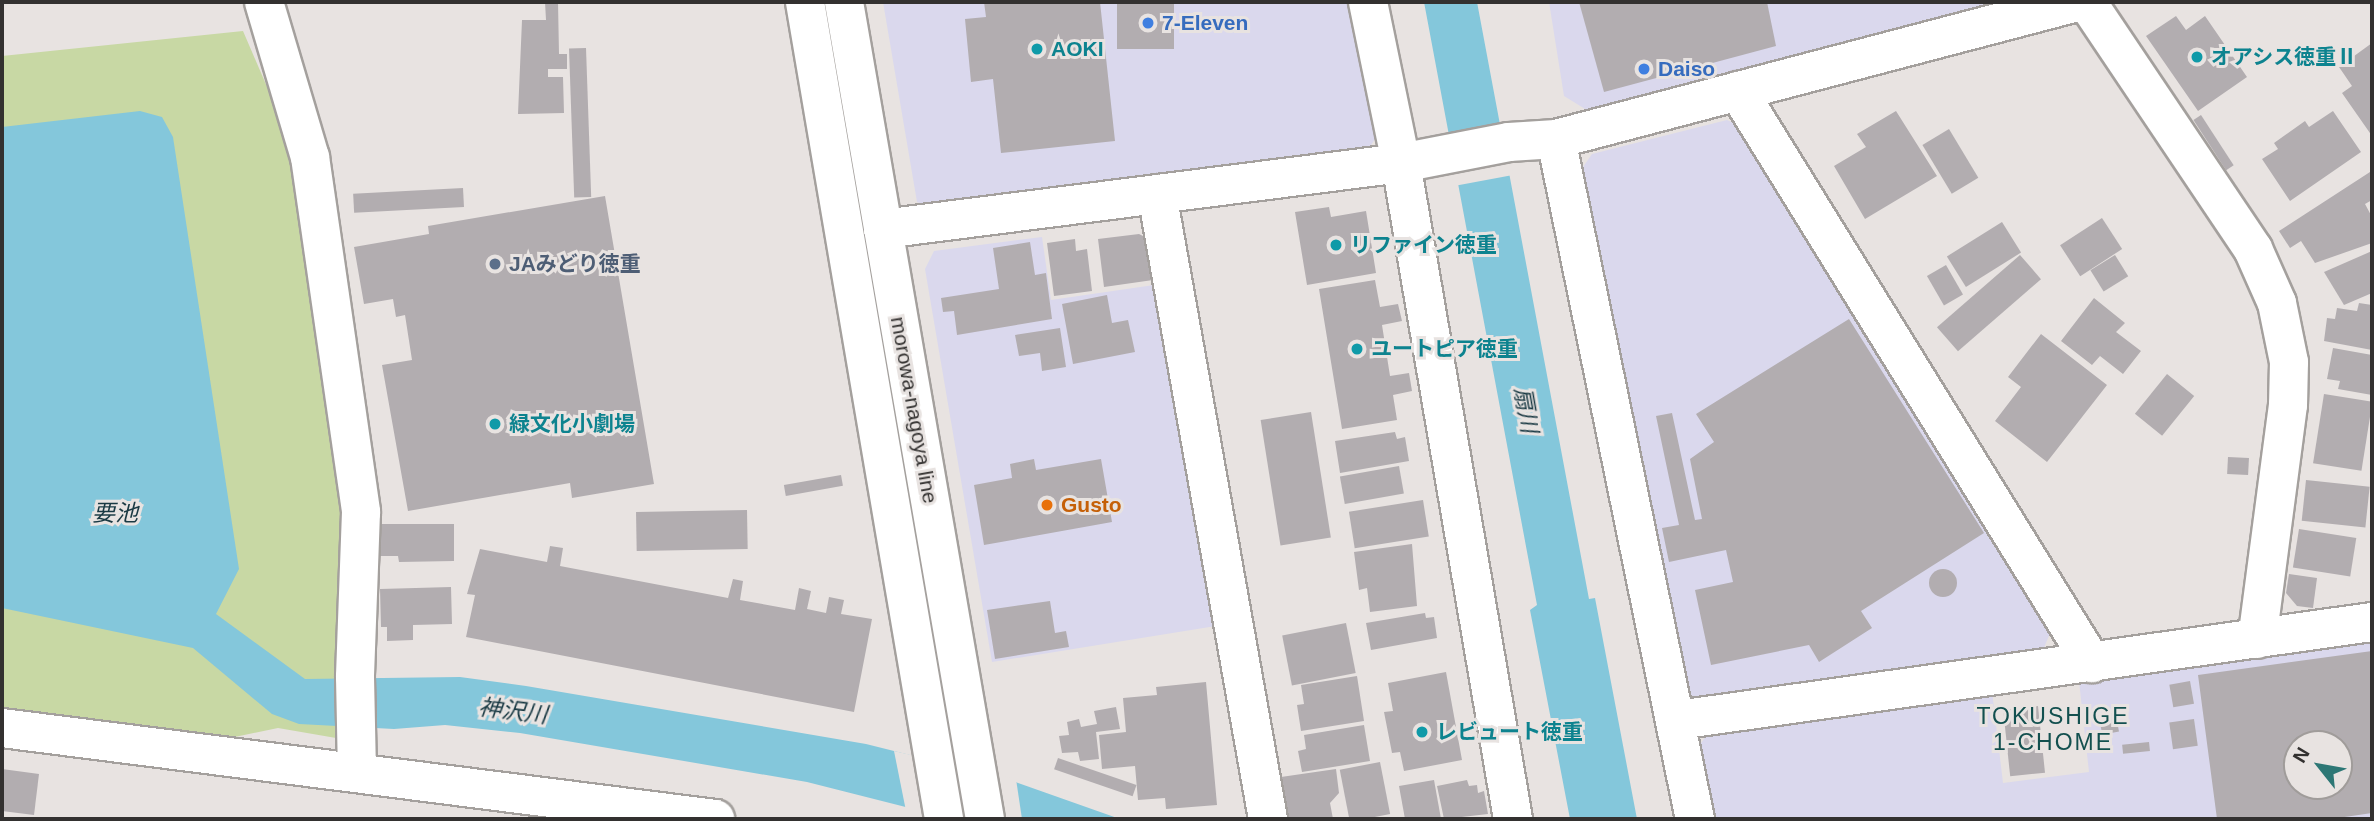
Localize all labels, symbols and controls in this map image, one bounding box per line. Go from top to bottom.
place label: 7-Eleven [1162,10,1248,36]
marker: 7-Eleven [1140,15,1156,31]
place label: AOKI [1051,36,1104,62]
marker: AOKI [1029,41,1045,57]
place label: オアシス徳重Ⅱ [2211,44,2358,70]
marker: オアシス徳重Ⅱ [2189,49,2205,65]
place label: Daiso [1658,56,1715,82]
marker: Daiso [1636,61,1652,77]
place label: リファイン徳重 [1350,232,1497,258]
marker: リファイン徳重 [1328,237,1344,253]
place label: JAみどり徳重 [509,251,641,277]
marker: JAみどり徳重 [487,256,503,272]
street label: morowa-nagoya line [885,315,943,505]
place label: ユートピア徳重 [1371,336,1518,362]
marker: ユートピア徳重 [1349,341,1365,357]
water label: 扇川 [1508,385,1544,435]
place label: 緑文化小劇場 [509,411,635,437]
marker: 緑文化小劇場 [487,416,503,432]
place label: Gusto [1061,492,1122,518]
marker: Gusto [1039,497,1055,513]
water label: 要池 [92,499,138,527]
water label: 神沢川 [477,693,549,729]
district label: TOKUSHIGE 1-CHOME [1978,702,2128,756]
place label: レビュート徳重 [1436,719,1583,745]
marker: レビュート徳重 [1414,724,1430,740]
north arrow [2283,730,2353,800]
text: N [2289,744,2314,766]

